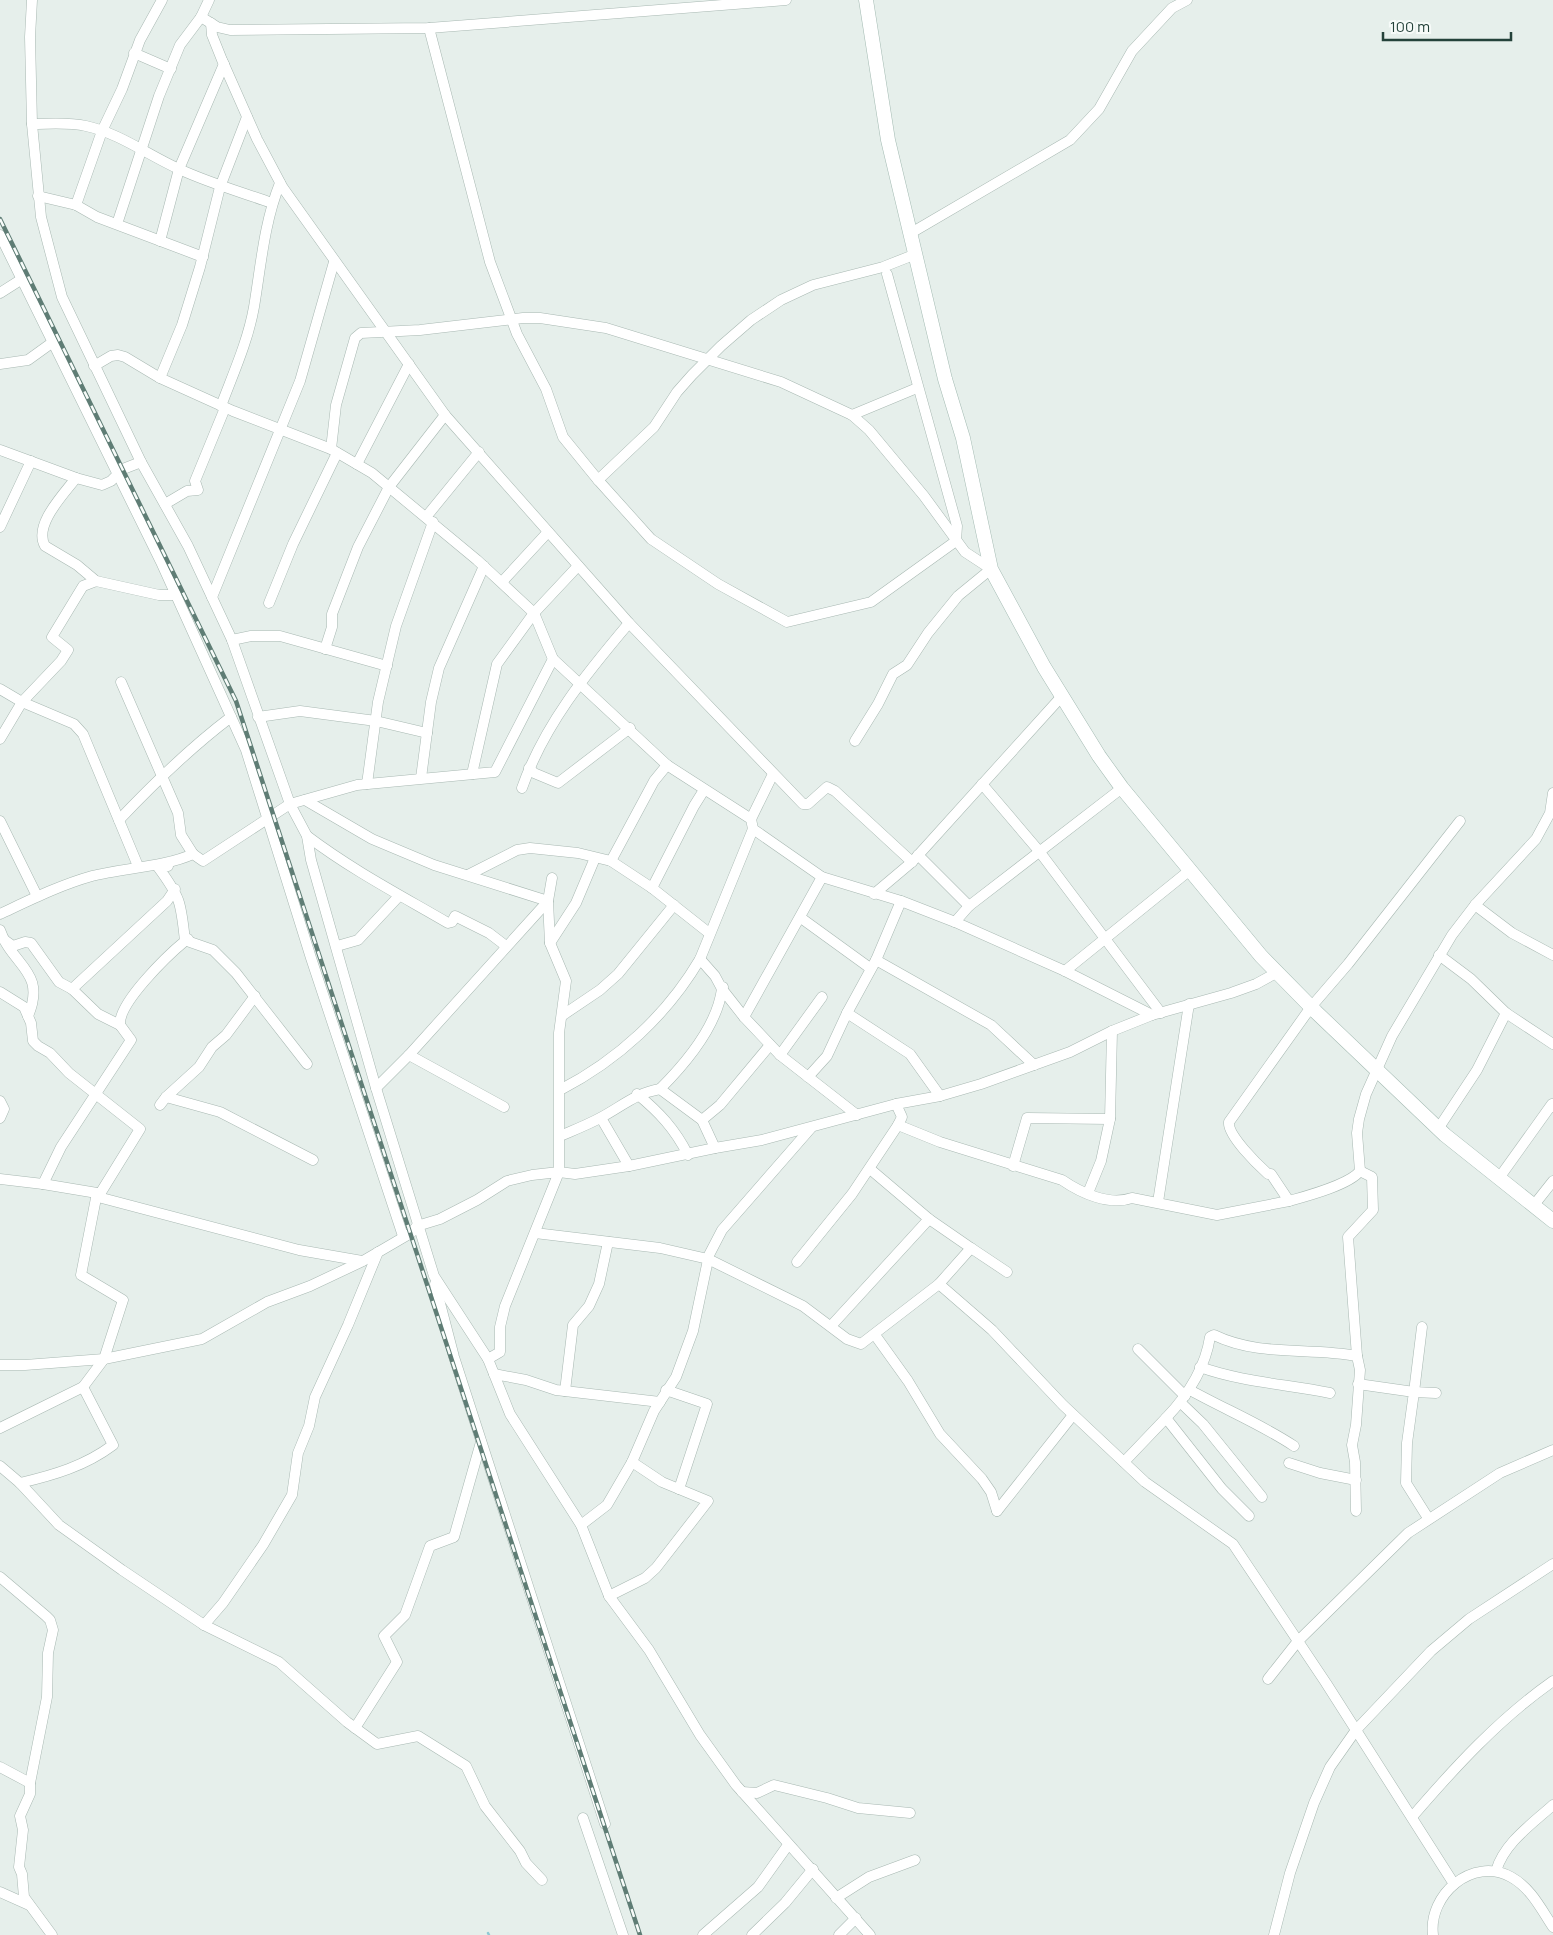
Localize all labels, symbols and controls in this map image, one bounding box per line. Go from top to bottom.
scale bar [1383,10,1510,42]
text: 100 m [1390,16,1430,37]

